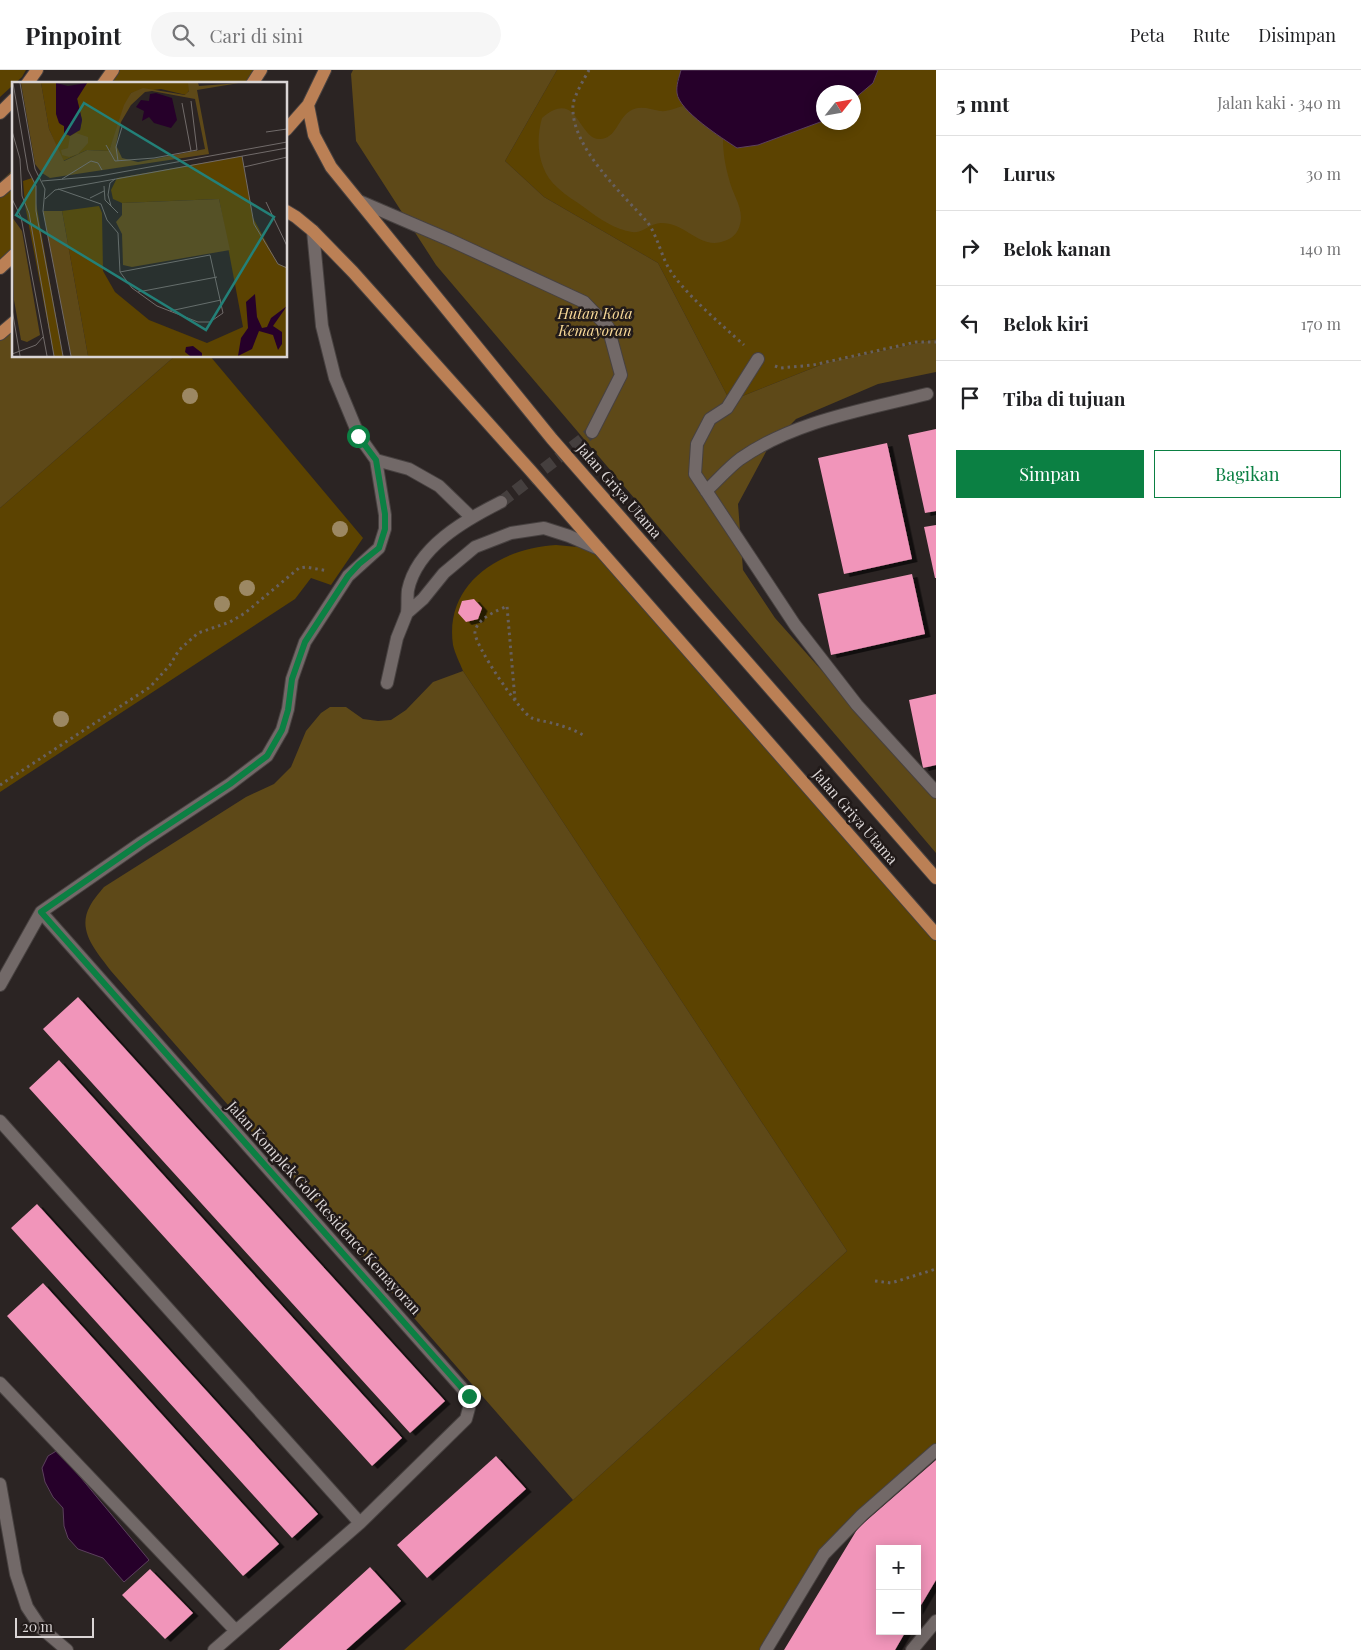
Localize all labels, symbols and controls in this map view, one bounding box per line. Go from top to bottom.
search box [151,12,501,57]
text: Pinpoint [25,19,121,51]
icon: search [169,21,197,49]
text: Cari di sini [209,22,303,48]
text: Peta [1130,23,1165,47]
text: Rute [1193,23,1230,47]
text: Disimpan [1258,23,1336,47]
inset map [12,82,288,358]
north arrow [816,85,861,130]
text: 5 mnt [956,89,1010,117]
text: Jalan kaki · 340 m [1217,92,1341,113]
icon: ahead [956,159,984,187]
text: Lurus [1003,160,1055,186]
text: 30 m [1306,163,1341,184]
icon: right [956,234,984,262]
text: Belok kanan [1003,235,1111,261]
text: 140 m [1299,238,1341,259]
park label: Hutan Kota Kemayoran [556,303,633,340]
icon: left [956,309,984,337]
text: Belok kiri [1003,310,1089,336]
text: 170 m [1301,313,1341,334]
icon: arrive [956,384,984,412]
text: Tiba di tujuan [1003,385,1125,411]
route start [347,425,370,448]
street label: Jalan Griya Utama [572,438,667,543]
button: Simpan [956,450,1144,498]
button: Bagikan [1154,450,1341,498]
street label: Jalan Griya Utama [808,764,903,869]
street label: Jalan Komplek Golf Residence Kemayoran [223,1096,426,1318]
route end [458,1385,481,1408]
map controls [876,1545,921,1635]
button: + [876,1545,921,1590]
button: − [876,1590,921,1635]
scale bar [15,1615,94,1638]
text: 20 m [22,1617,53,1636]

